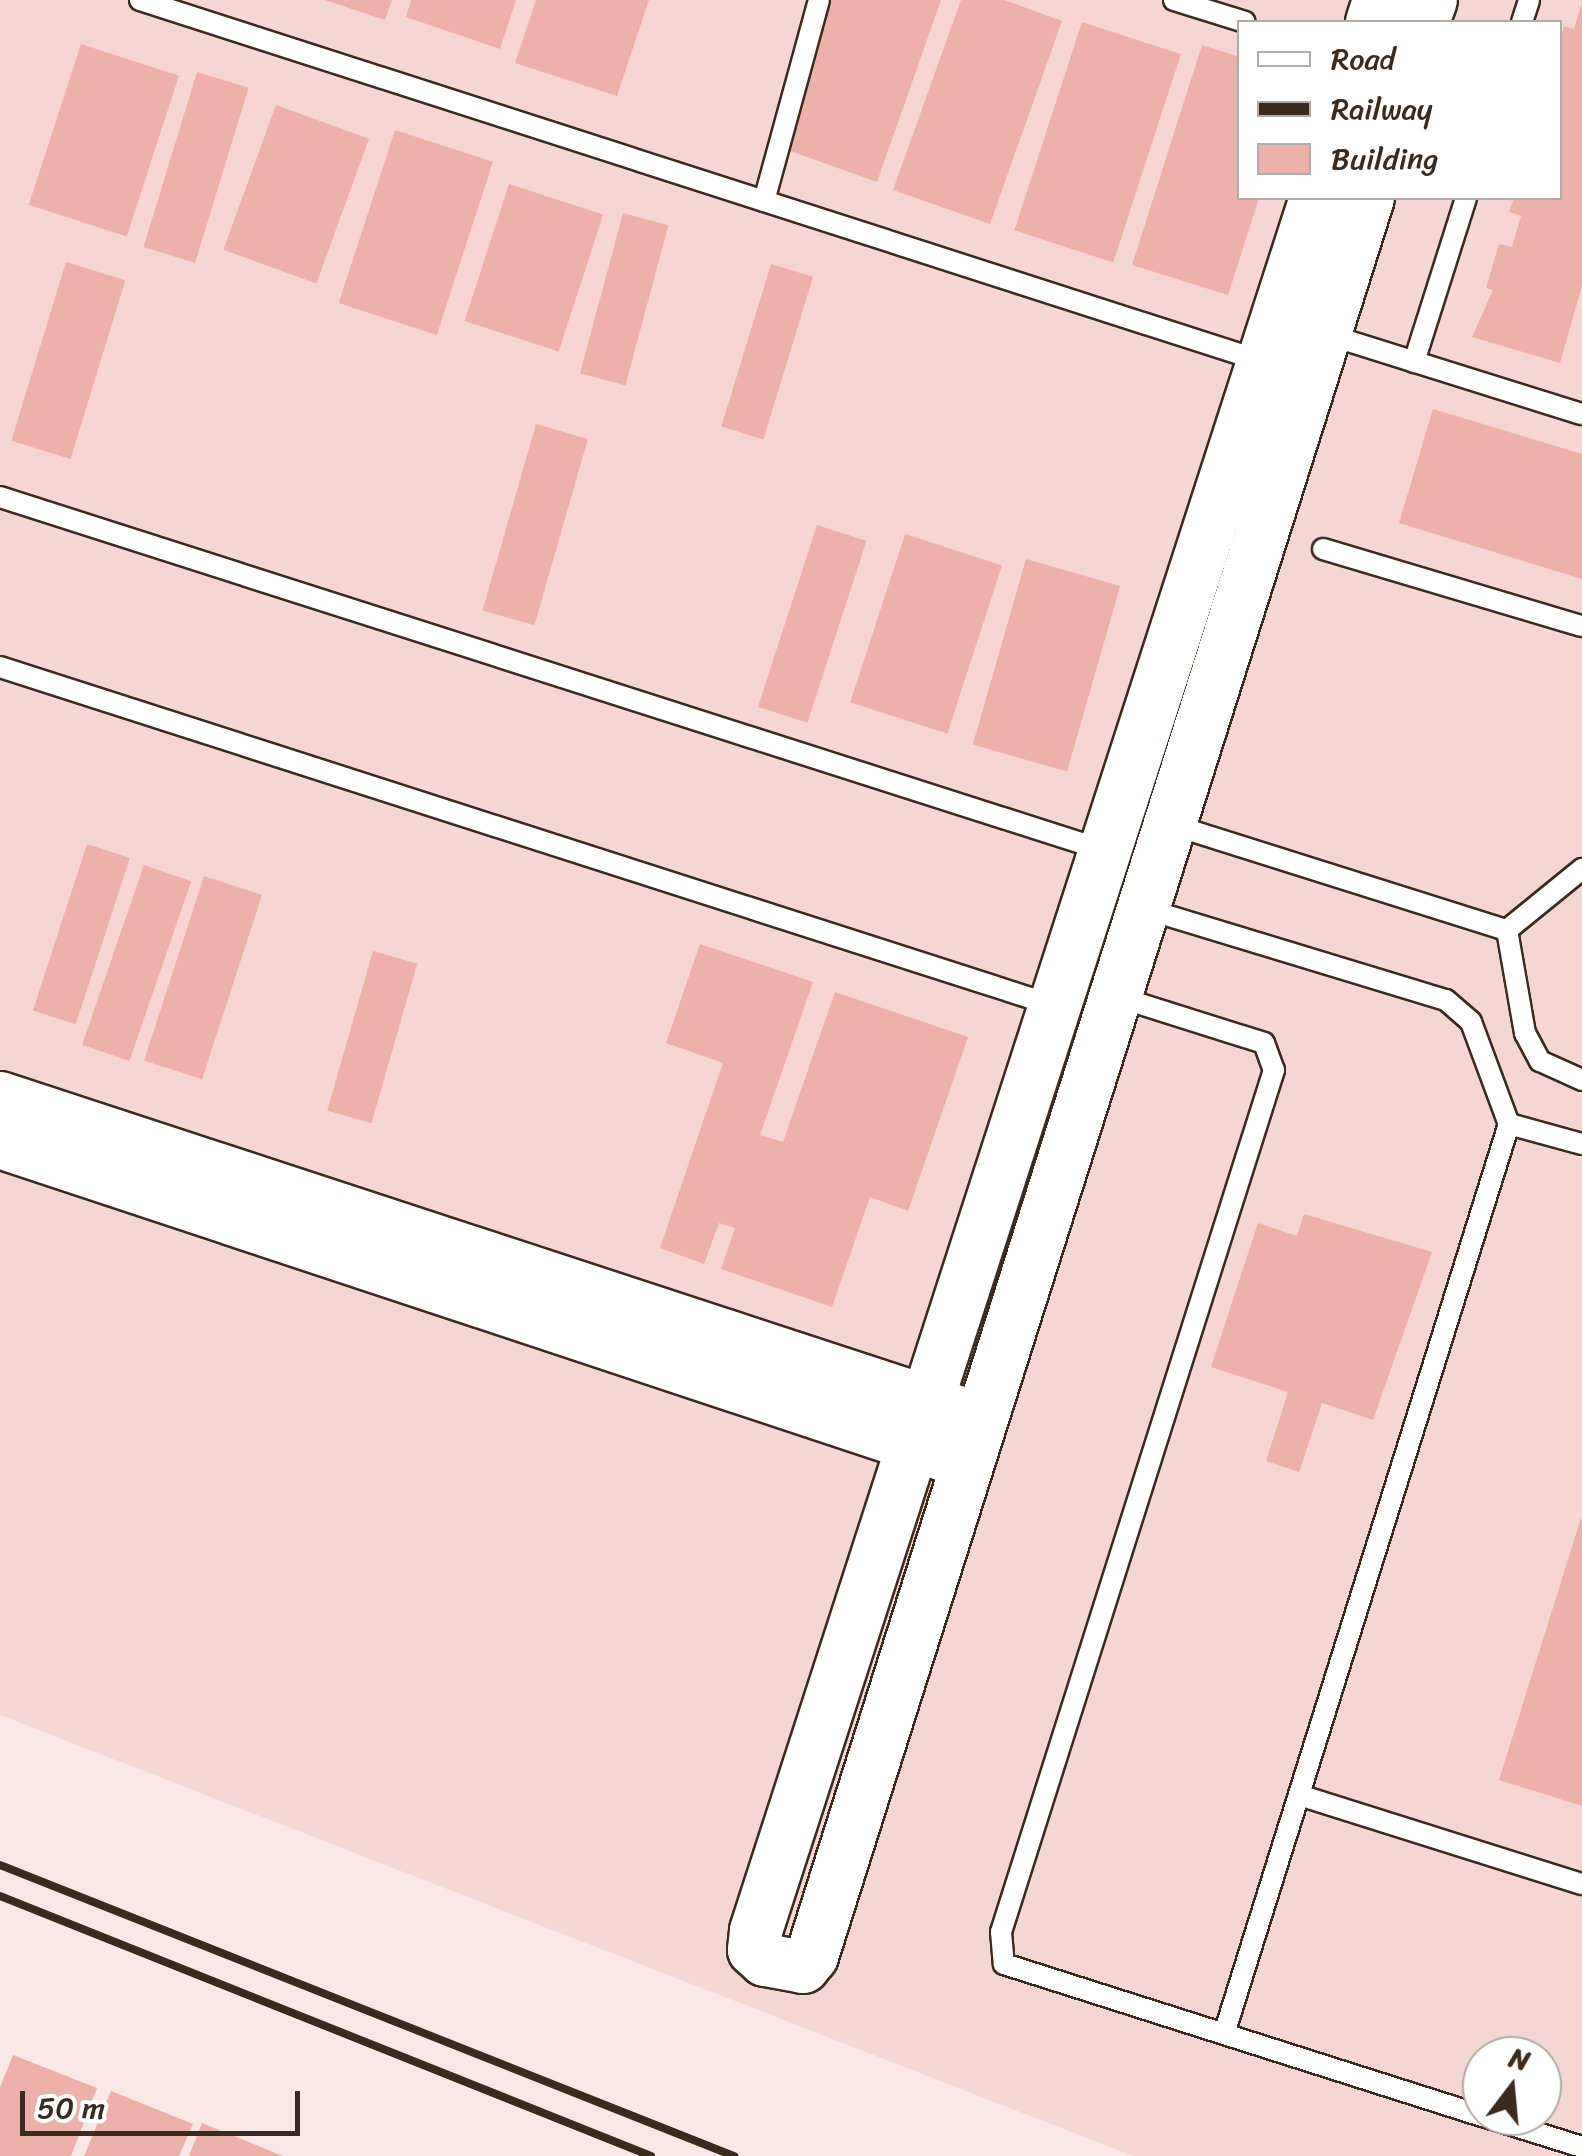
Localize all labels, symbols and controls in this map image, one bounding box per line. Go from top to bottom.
legend [1237,20,1562,200]
text: Road [1331,32,1395,86]
text: Railway [1331,82,1432,136]
text: Building [1331,132,1438,186]
text: N [1504,2032,1536,2085]
north arrow [1462,2036,1562,2136]
scale bar [25,2071,305,2133]
text: 50 m [37,2081,105,2135]

